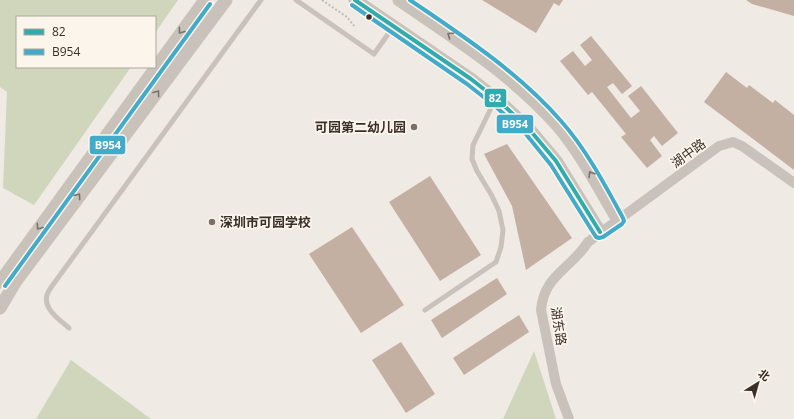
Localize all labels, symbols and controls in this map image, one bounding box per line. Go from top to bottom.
unlabelled marker [364,12,374,22]
legend [16,16,156,68]
text: 82 [52,23,66,40]
one-way arrow [179,27,186,34]
one-way arrow [447,32,454,40]
text: B954 [52,43,80,60]
line badge: 82 [484,88,507,108]
one-way arrow [153,90,160,97]
text: 82 [489,90,501,105]
line badge: B954 [496,114,534,134]
text: B954 [502,116,529,131]
place label: 可园第二幼儿园 [315,118,406,136]
marker: 可园第二幼儿园 [409,122,419,132]
street label: 湖中路 [667,134,709,172]
line badge: B954 [89,135,126,155]
text: B954 [95,137,122,152]
one-way arrow [588,171,596,178]
one-way arrow [74,193,81,200]
place label: 深圳市可园学校 [220,213,311,231]
marker: 深圳市可园学校 [207,217,217,227]
one-way arrow [36,223,44,230]
street label: 湖东路 [547,305,571,347]
north arrow [738,363,778,403]
text: 北 [755,365,773,384]

